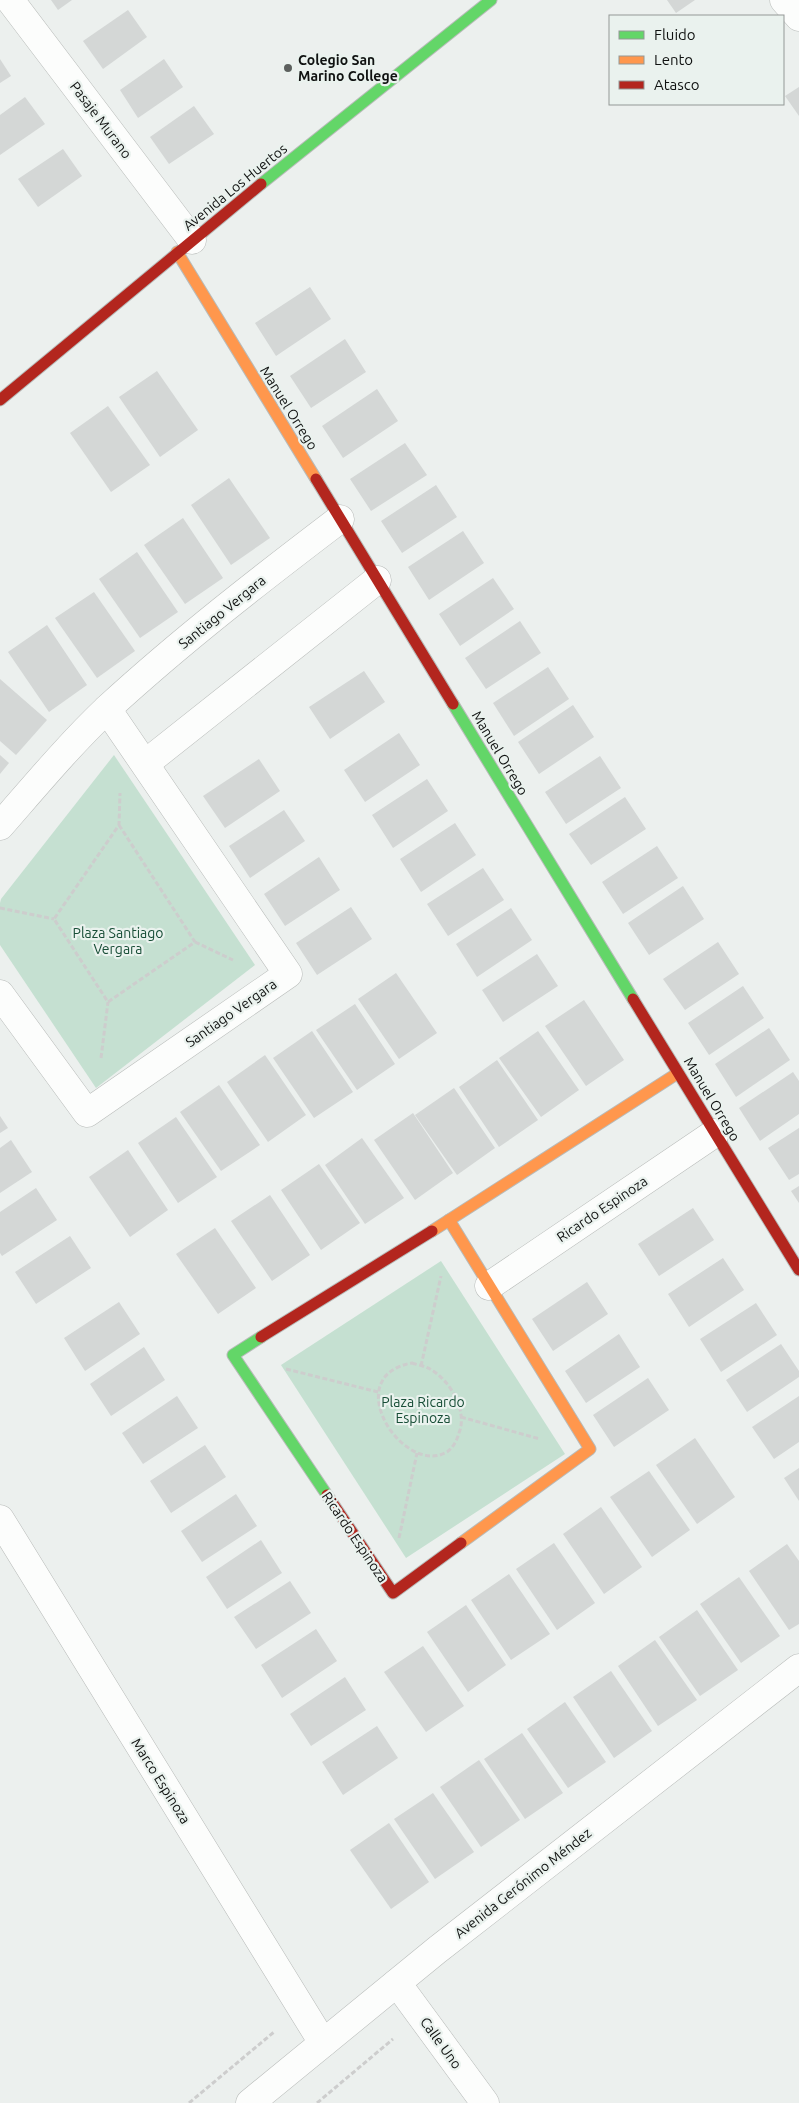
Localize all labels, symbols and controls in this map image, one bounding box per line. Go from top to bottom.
legend [609,15,784,105]
text: Fluido [654,26,696,43]
text: Lento [654,51,693,68]
place label: Colegio San Marino College [298,52,398,84]
marker: Colegio San Marino College [282,62,294,74]
text: Atasco [654,76,700,93]
street label: Pasaje Murano [67,78,135,162]
street label: Avenida Los Huertos [180,140,290,234]
street label: Manuel Orrego [257,363,321,453]
street label: Santiago Vergara [175,572,269,652]
street label: Manuel Orrego [469,708,531,798]
park label: Plaza Santiago Vergara [73,925,163,957]
street label: Santiago Vergara [182,976,280,1050]
street label: Manuel Orrego [681,1054,743,1144]
street label: Ricardo Espinoza [554,1173,650,1245]
park label: Plaza Ricardo Espinoza [381,1394,465,1426]
street label: Ricardo Espinoza [319,1489,391,1585]
street label: Marco Espinoza [128,1735,194,1827]
street label: Avenida Gerónimo Méndez [451,1825,595,1941]
street label: Calle Uno [417,2014,465,2072]

